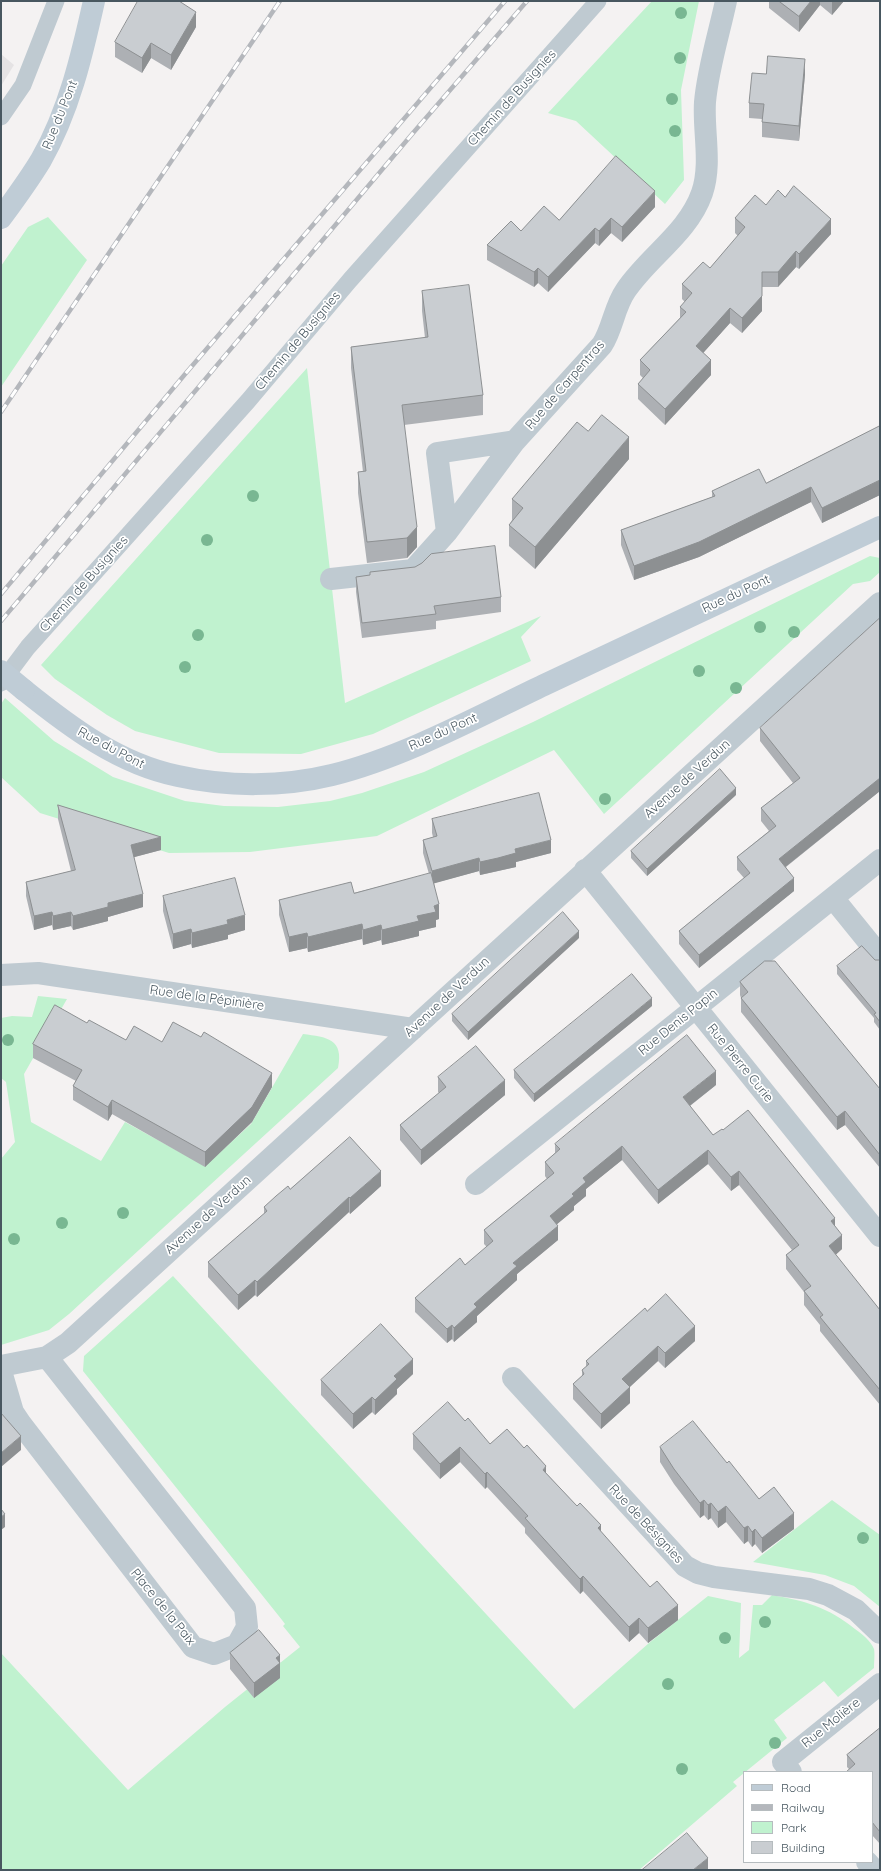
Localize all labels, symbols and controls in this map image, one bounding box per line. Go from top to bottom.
street label: Chemin de Busignies [465,47,559,149]
street label: Rue du Pont [39,78,81,152]
street label: Chemin de Busignies [252,288,344,394]
street label: Rue de Carpentras [522,337,608,433]
street label: Chemin de Busignies [37,533,131,635]
street label: Rue du Pont [699,571,773,617]
street label: Rue du Pont [406,710,480,754]
street label: Rue du Pont [75,724,147,772]
street label: Avenue de Verdun [641,736,733,822]
street label: Avenue de Verdun [401,954,493,1040]
street label: Rue de la Pépinière [149,982,265,1014]
street label: Rue Denis Papin [635,985,721,1059]
street label: Rue Pierre Curie [704,1021,776,1105]
street label: Avenue de Verdun [162,1172,254,1258]
street label: Rue de Bésignies [605,1481,687,1567]
street label: Place de la Paix [127,1566,199,1648]
street label: Rue Molière [799,1695,863,1751]
legend [743,1771,873,1863]
text: Road [781,1780,811,1795]
text: Railway [781,1800,825,1815]
text: Park [781,1820,806,1835]
text: Building [781,1840,825,1855]

